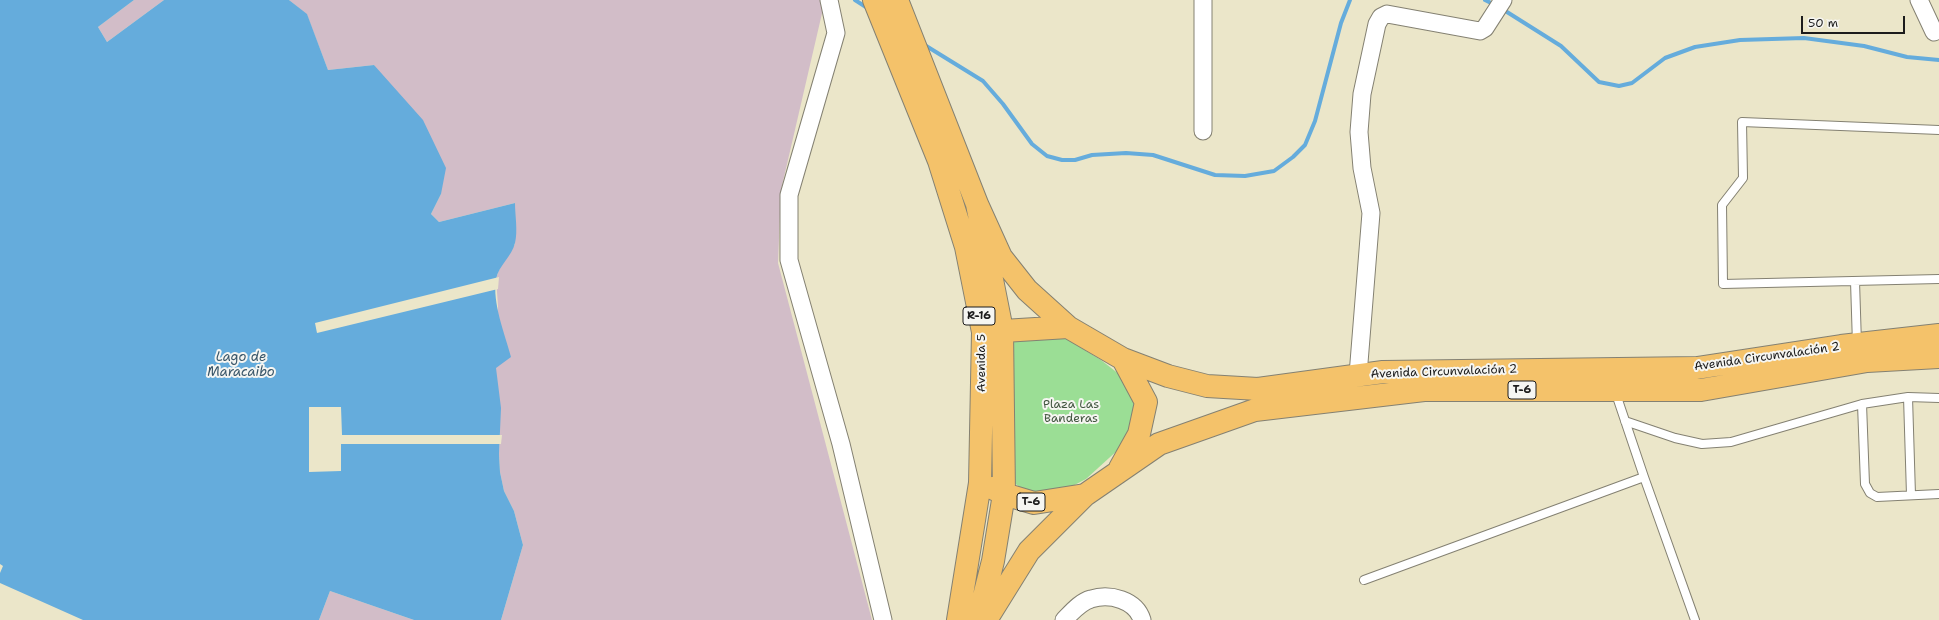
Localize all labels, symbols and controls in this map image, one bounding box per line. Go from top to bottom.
scale bar [1803,8,1907,34]
text: 50 m [1808,15,1838,31]
road number: R-16 [963,307,995,325]
street label: Avenida 5 [975,334,989,392]
street label: Avenida Circunvalación 2 [1693,340,1841,374]
water label: Lago de Maracaibo [207,350,275,381]
street label: Avenida Circunvalación 2 [1370,362,1518,382]
road number: T-6 [1508,381,1536,399]
park label: Plaza Las Banderas [1043,398,1099,426]
road number: T-6 [1017,493,1045,511]

